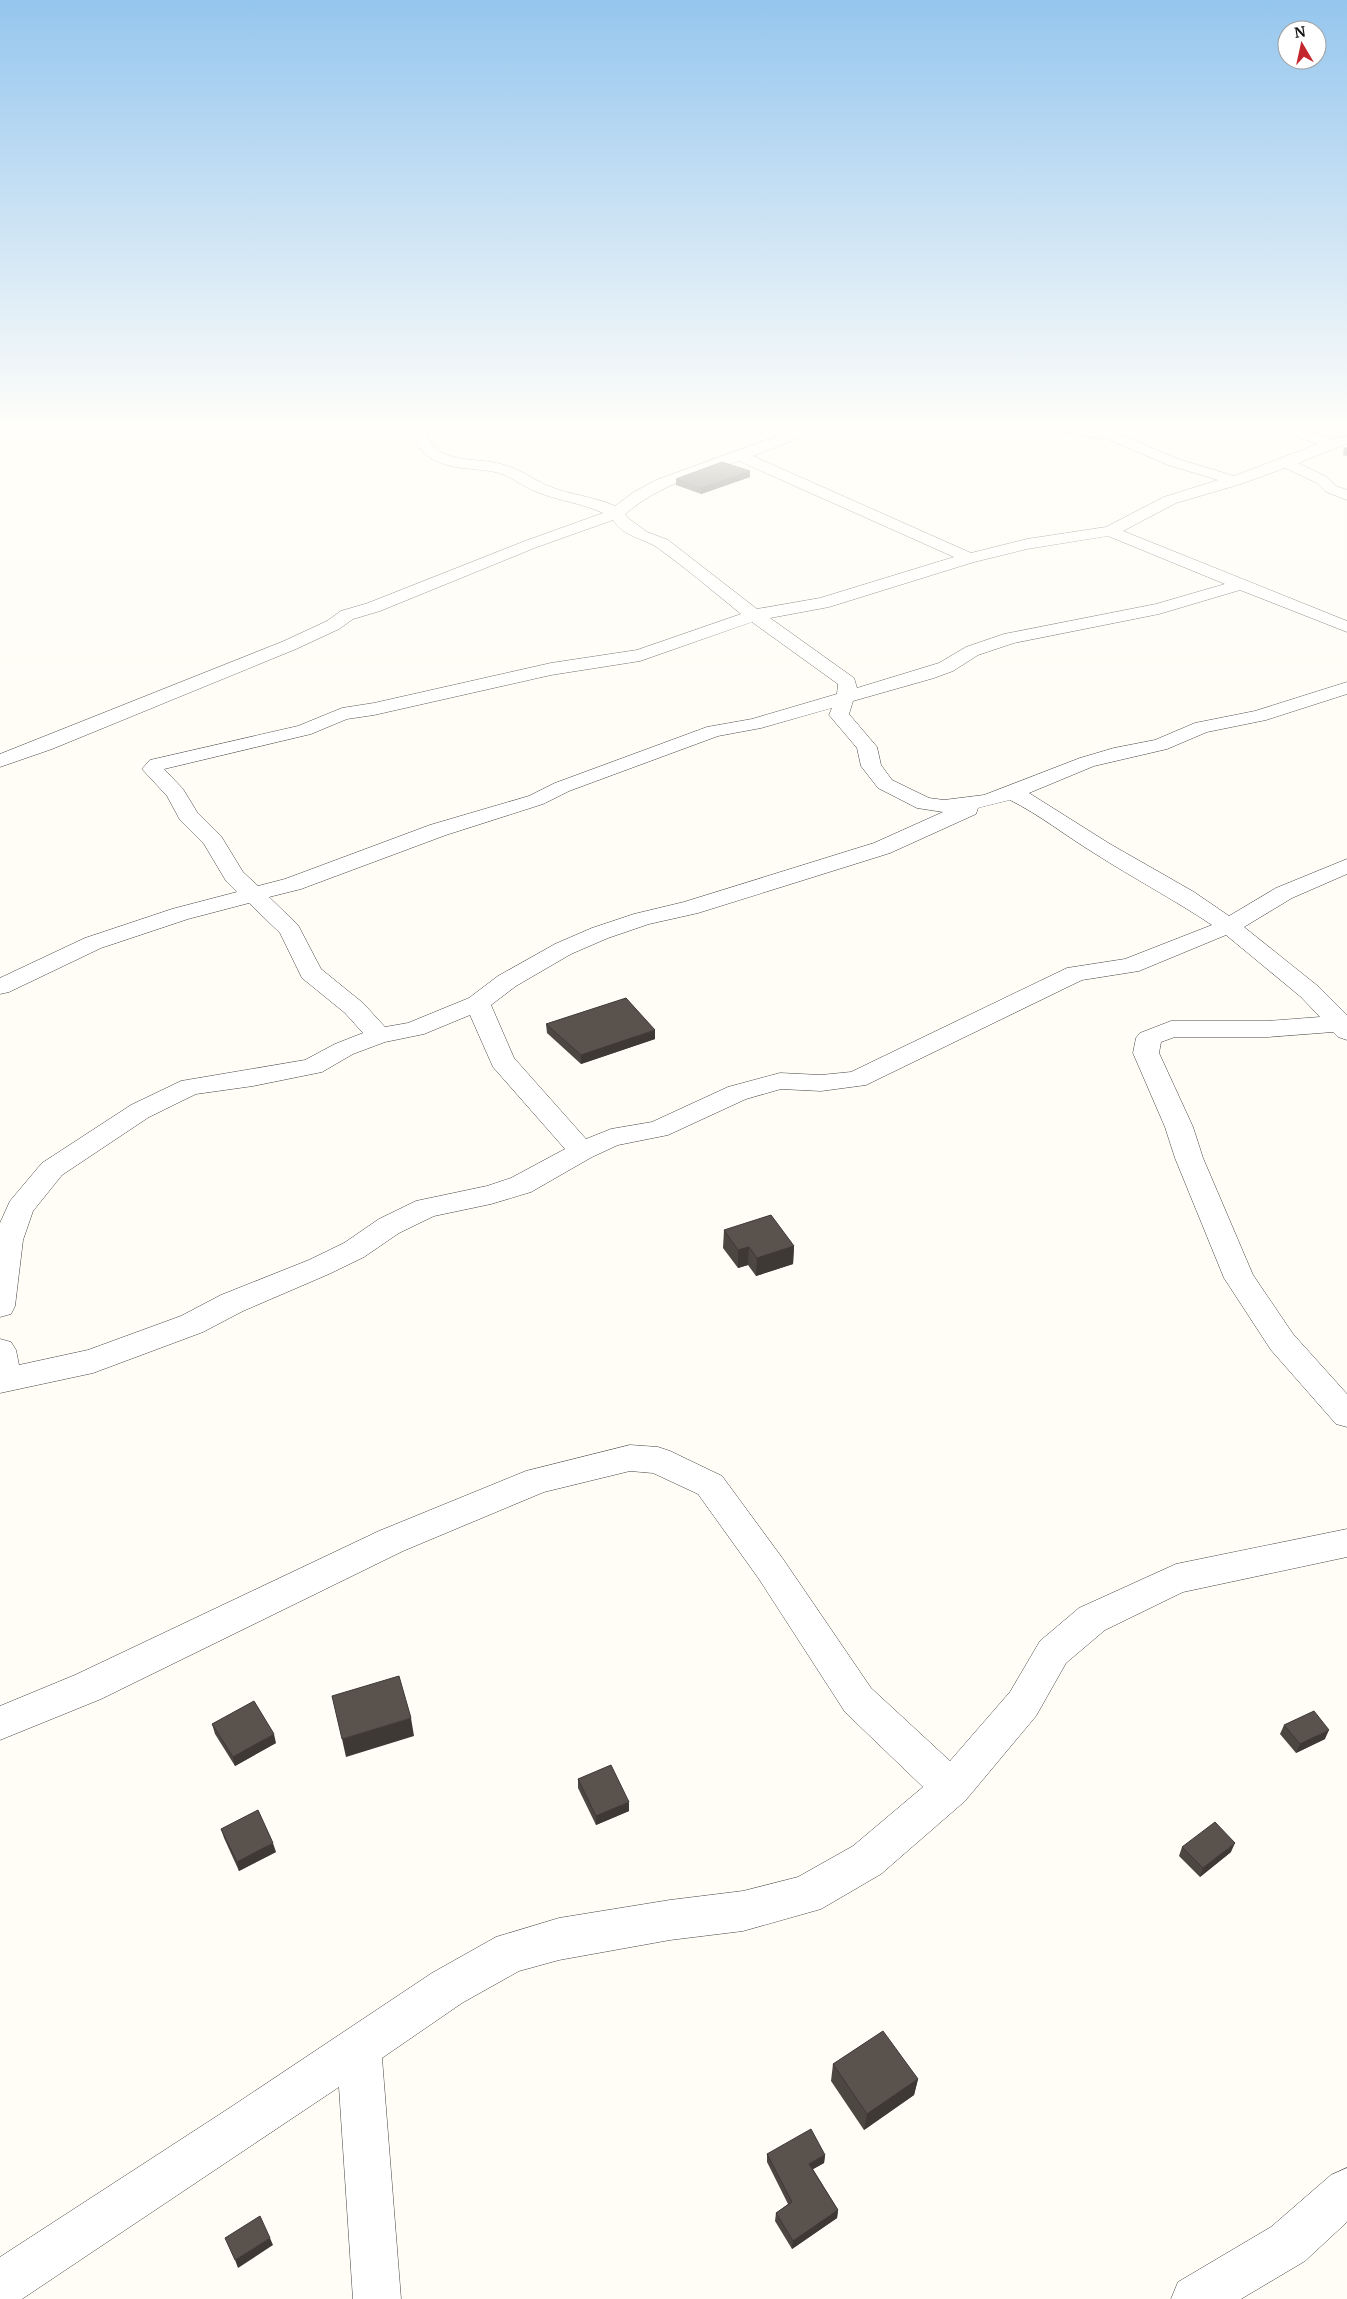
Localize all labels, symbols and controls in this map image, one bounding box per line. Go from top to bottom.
north arrow [1277,20,1327,70]
text: N [1293,22,1307,42]

